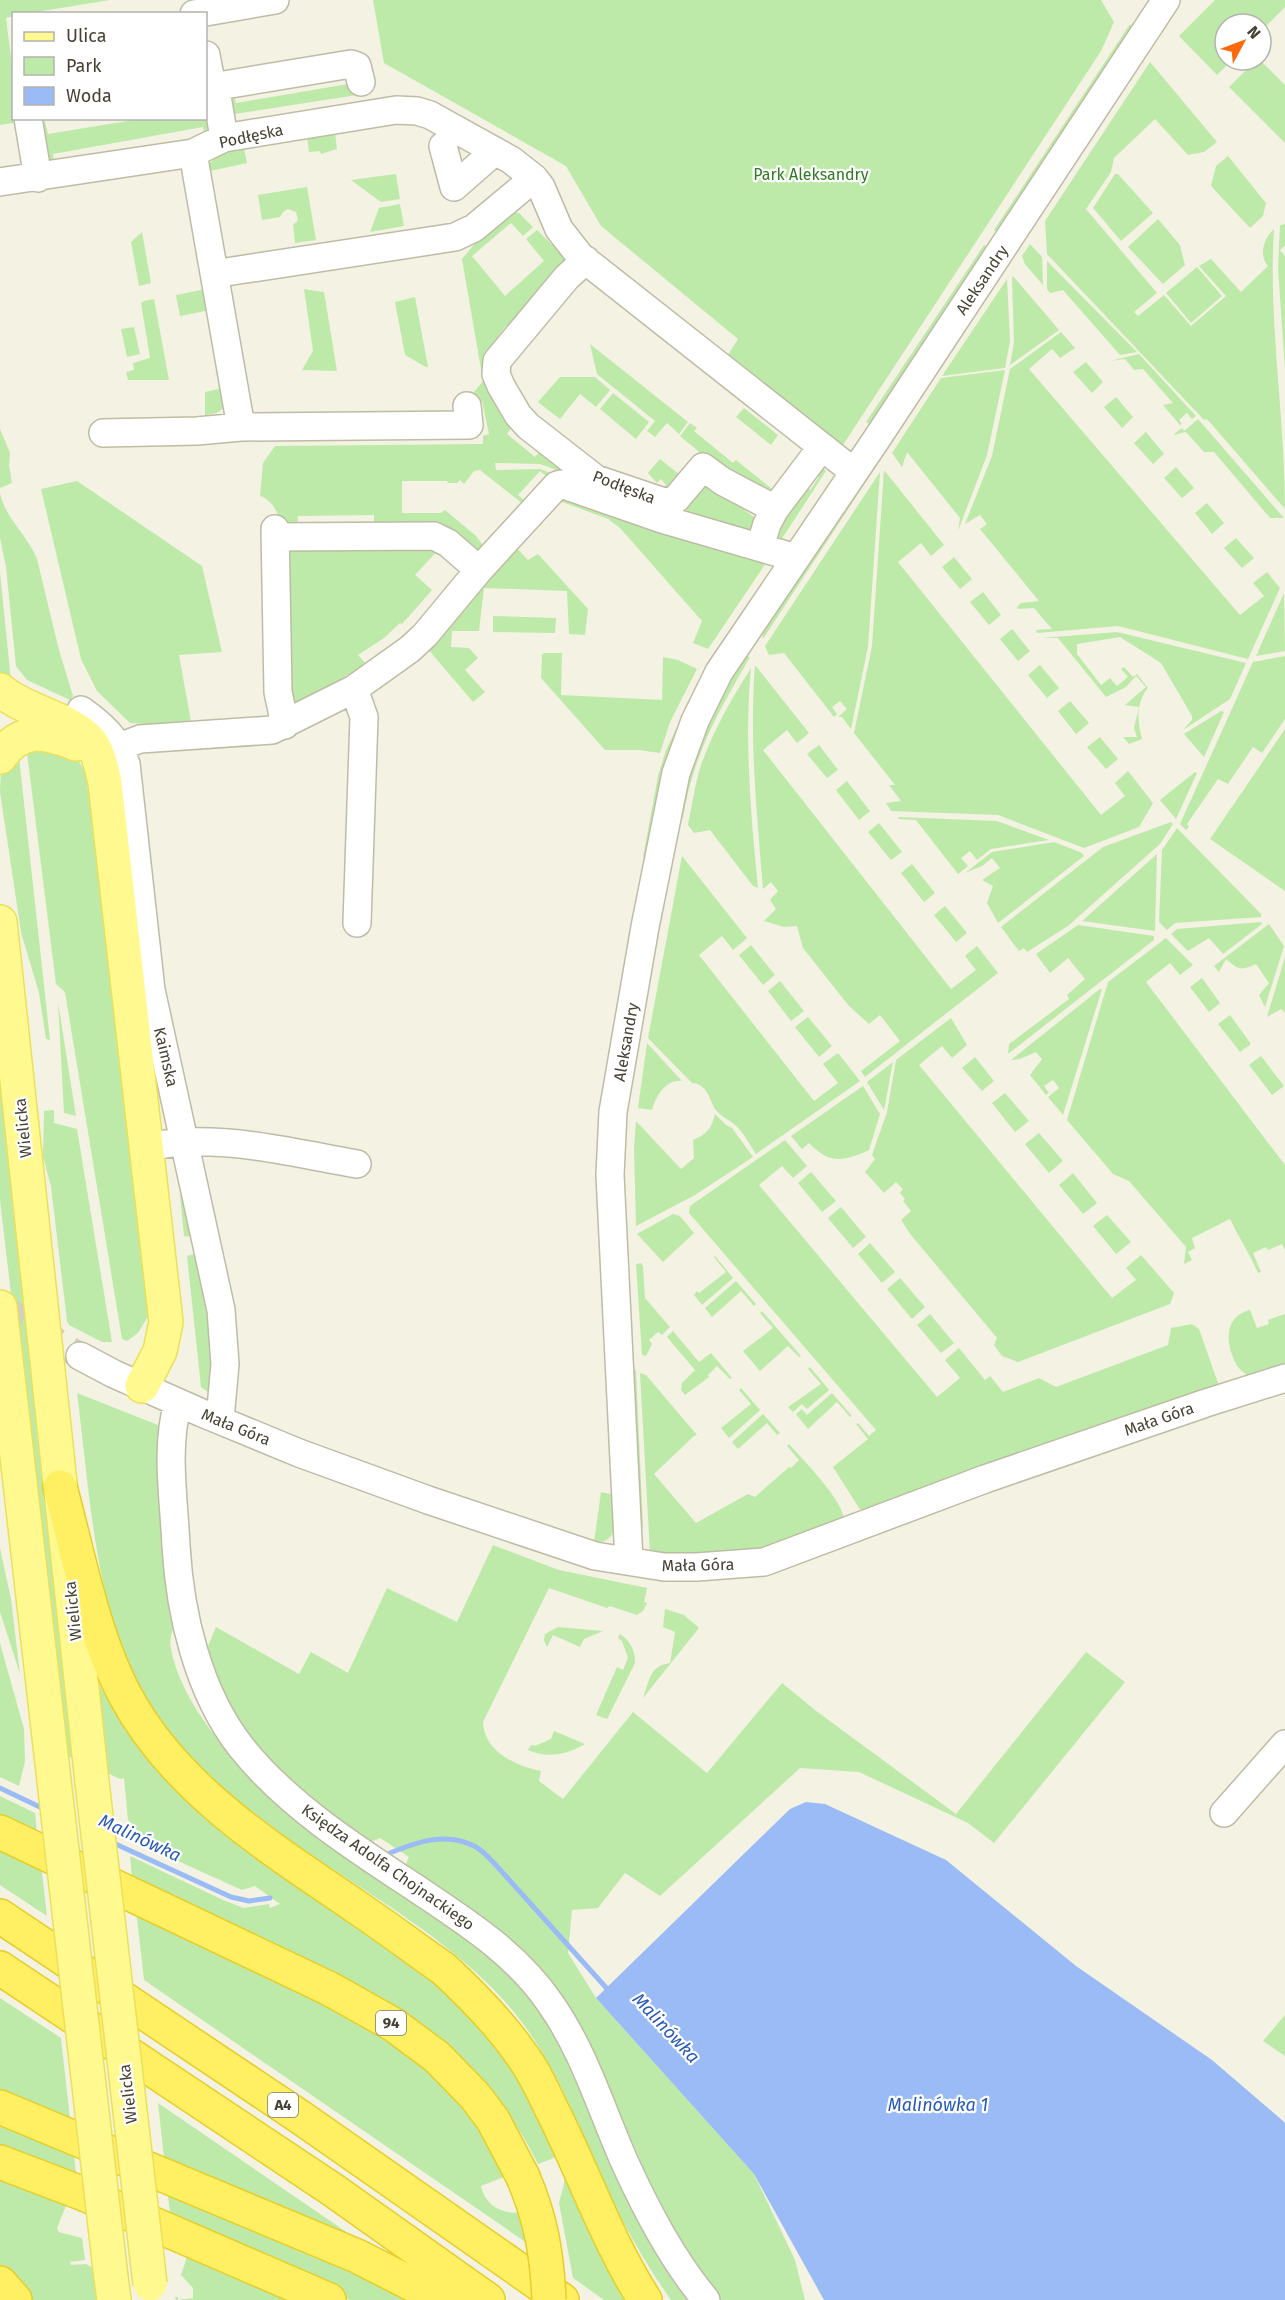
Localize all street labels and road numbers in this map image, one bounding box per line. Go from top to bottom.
street label: Podłęska [217,120,285,152]
street label: Aleksandry [952,242,1012,318]
street label: Podłęska [590,466,658,508]
street label: Aleksandry [610,1001,642,1083]
street label: Kaimska [150,1025,182,1089]
street label: Wielicka [10,1097,36,1159]
street label: Mała Góra [1122,1398,1196,1440]
street label: Mała Góra [199,1405,273,1449]
street label: Mała Góra [662,1555,734,1575]
street label: Wielicka [60,1580,86,1642]
street label: Księdza Adolfa Chojnackiego [298,1800,478,1934]
road number: 94 [376,2011,406,2035]
street label: Wielicka [115,2063,141,2125]
road number: A4 [268,2093,298,2117]

